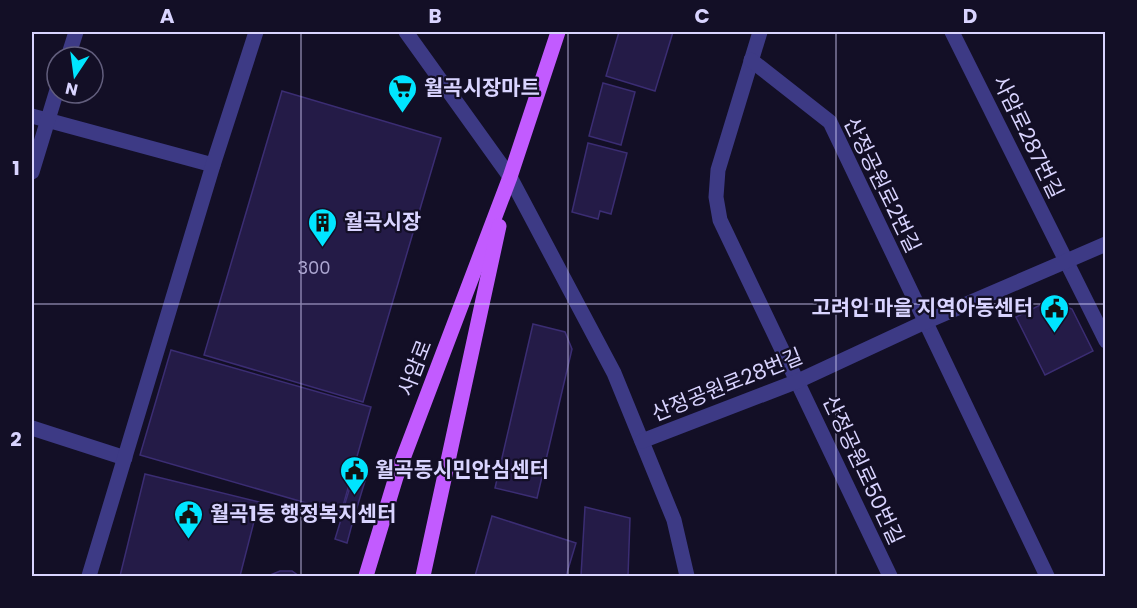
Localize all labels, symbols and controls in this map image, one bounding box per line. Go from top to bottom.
text: A [160,2,175,30]
text: B [428,2,442,30]
text: C [694,2,710,30]
text: D [963,2,977,30]
north arrow [45,45,105,105]
street label: 사암로287번길 [986,70,1071,203]
supermarket icon: 월곡시장마트 [387,72,419,114]
place label: 월곡시장마트 [424,73,540,102]
text: N [63,77,80,102]
street label: 산정공원로2번길 [837,112,928,257]
text: 1 [12,154,20,182]
building icon: 월곡시장 [307,206,339,248]
place label: 월곡시장 [344,207,421,236]
house number: 300 [297,255,331,280]
public building icon: 고려인 마을 지역아동센터 [1038,292,1070,334]
place label: 고려인 마을 지역아동센터 [812,293,1033,322]
street label: 사암로 [391,336,438,400]
street label: 산정공원로28번길 [647,341,807,428]
street label: 산정공원로50번길 [816,390,911,549]
text: 2 [10,425,22,453]
public building icon: 월곡동시민안심센터 [338,454,370,496]
place label: 월곡동시민안심센터 [375,455,549,484]
public building icon: 월곡1동 행정복지센터 [173,498,205,540]
place label: 월곡1동 행정복지센터 [210,499,396,528]

